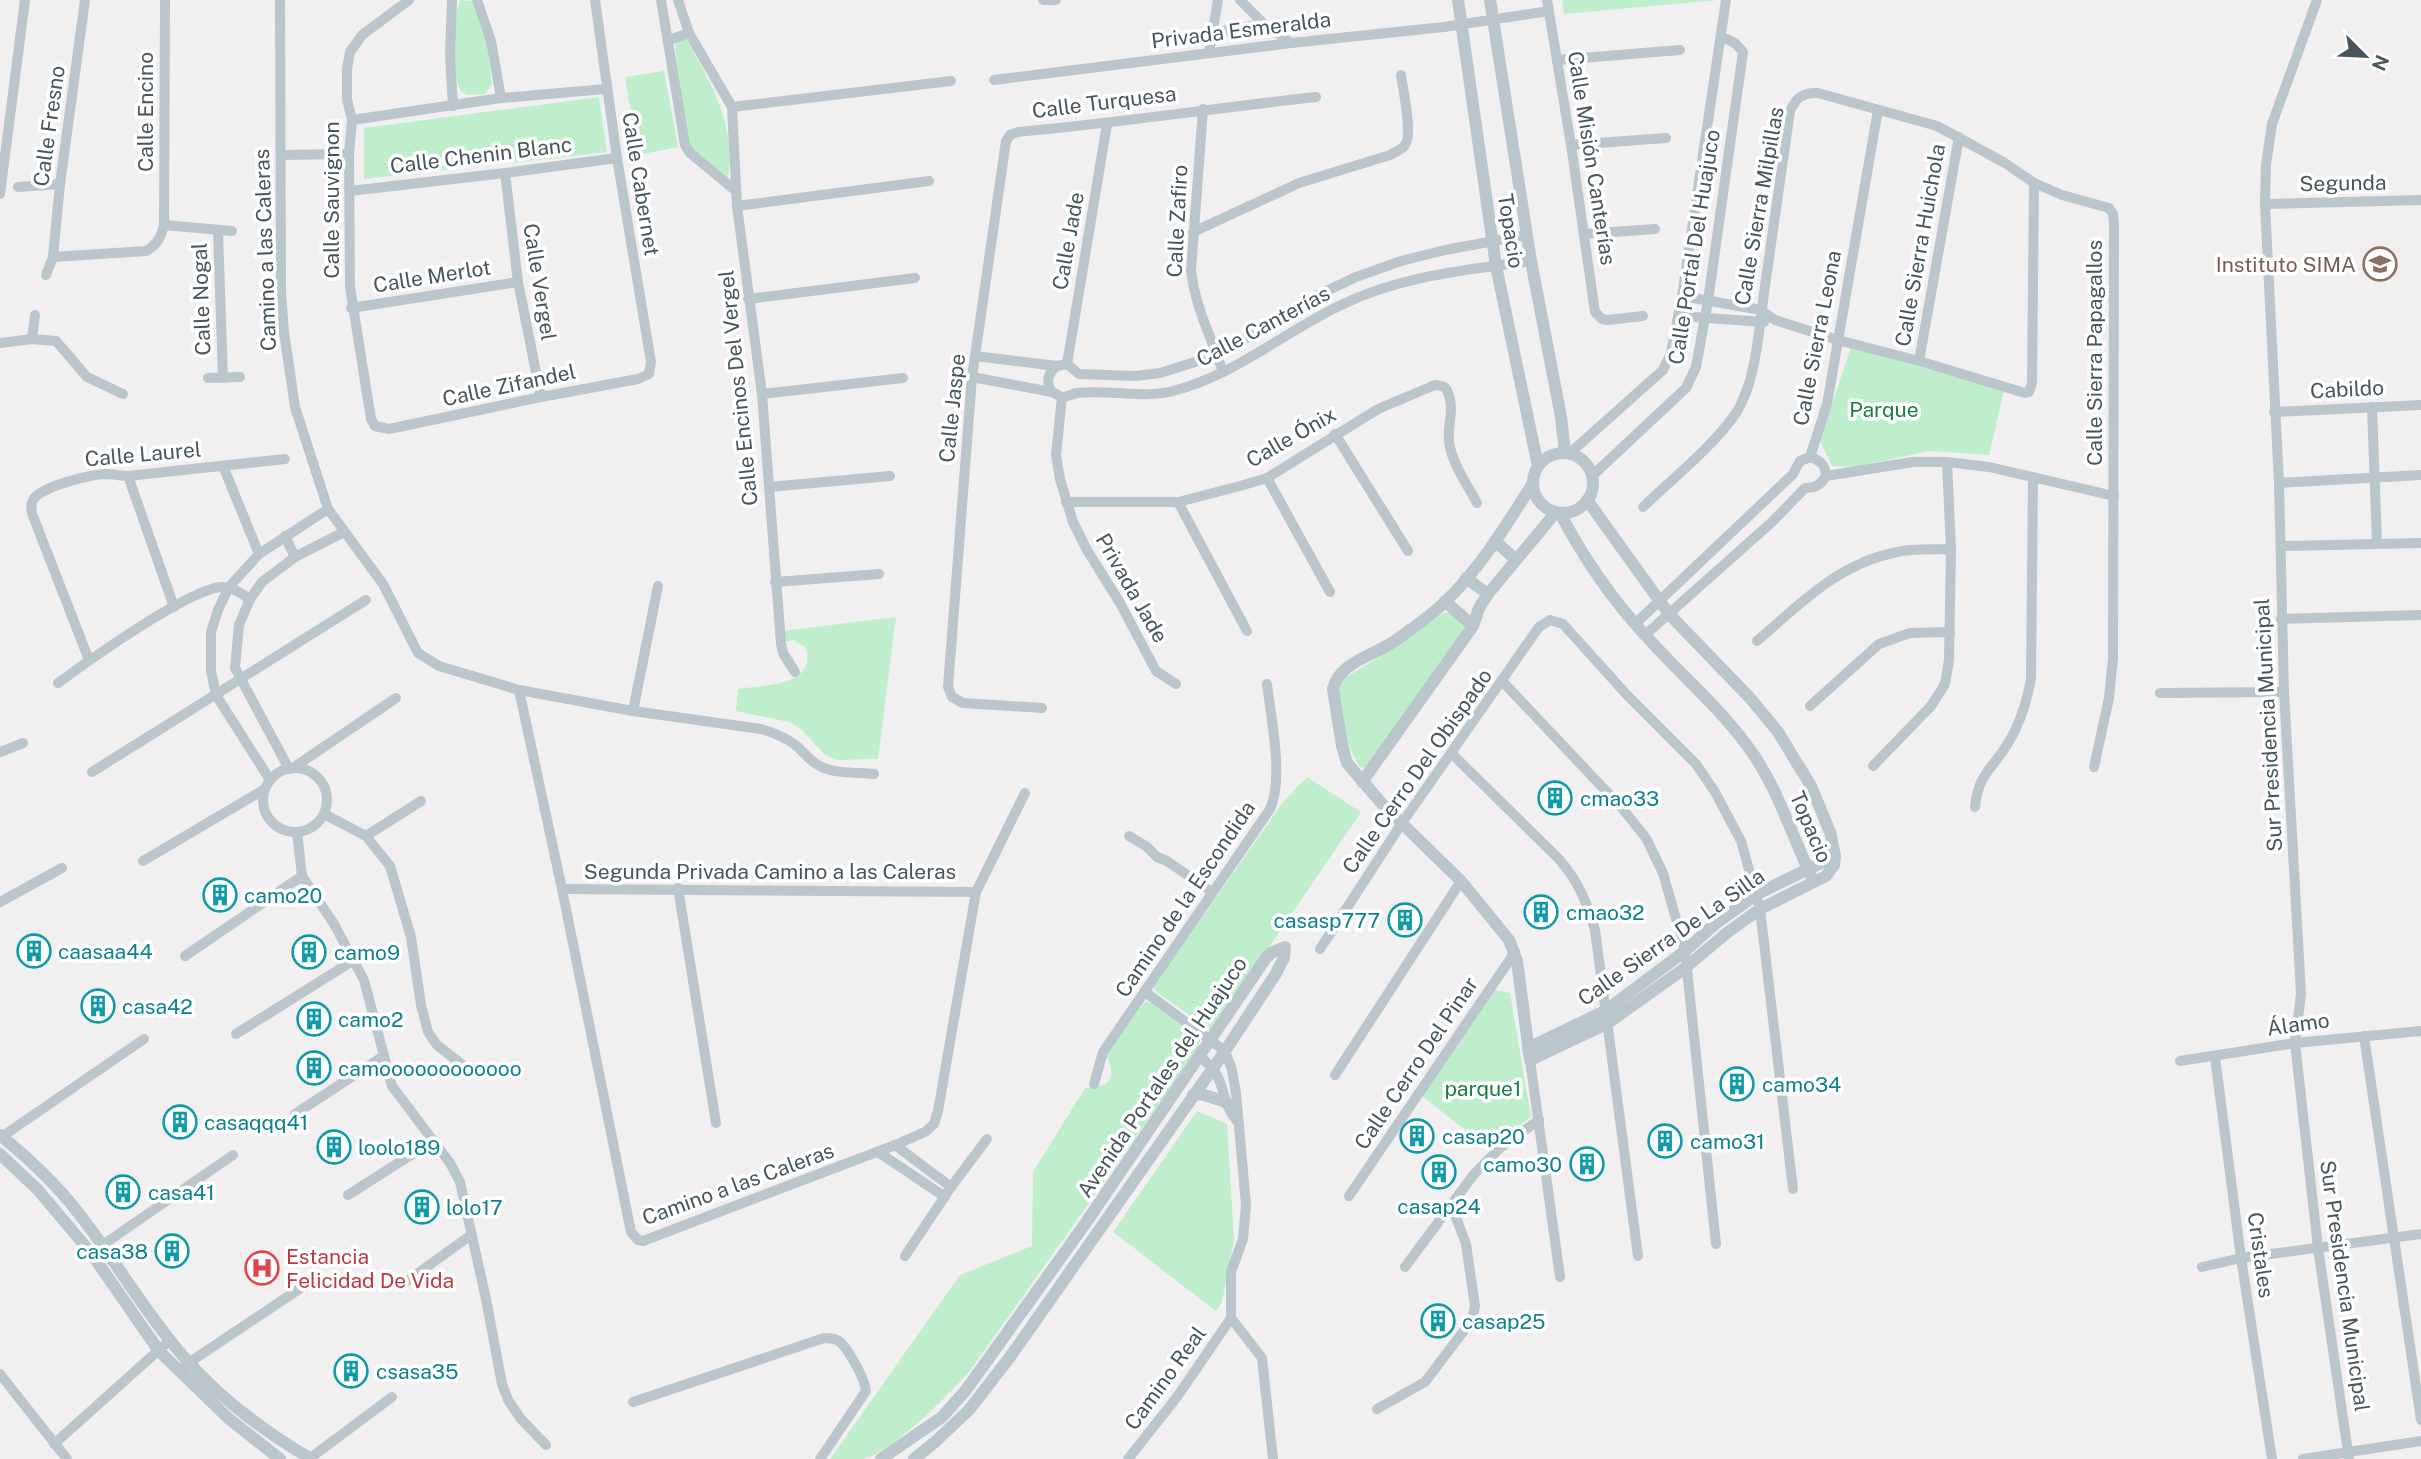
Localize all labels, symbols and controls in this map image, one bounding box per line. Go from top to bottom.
street label: Privada Esmeralda [1150,7,1332,53]
north arrow [2330,21,2400,91]
street label: Calle Misión Canterías [1563,49,1621,267]
street label: Calle Encino [133,52,158,172]
text: N [2367,52,2394,74]
street label: Calle Fresno [28,64,70,188]
street label: Calle Turquesa [1030,81,1178,123]
street label: Calle Sierra Milpillas [1729,105,1789,307]
street label: Calle Cabernet [617,110,665,258]
street label: Calle Sauvignon [319,121,344,279]
street label: Calle Portal Del Huajuco [1663,128,1725,366]
street label: Calle Chenin Blanc [389,131,573,179]
street label: Calle Sierra Huichola [1890,142,1950,348]
street label: Camino a las Caleras [249,149,281,351]
street label: Calle Zafiro [1162,164,1192,278]
street label: Segunda [2299,170,2387,196]
street label: Calle Jade [1047,190,1089,292]
street label: Topacio [1493,192,1529,270]
street label: Calle Vergel [518,222,562,342]
street label: Calle Sierra Papagallos [2082,240,2107,466]
street label: Calle Nogal [187,242,215,356]
school or university icon: Instituto SIMA [2361,245,2399,283]
street label: Calle Sierra Leona [1788,248,1846,428]
place label: Instituto SIMA [2216,252,2356,277]
street label: Calle Merlot [371,254,493,298]
street label: Calle Encinos Del Vergel [713,269,763,507]
street label: Calle Canterías [1192,280,1334,372]
street label: Calle Jaspe [934,352,970,464]
street label: Calle Zifandel [440,359,578,411]
street label: Cabildo [2309,375,2385,403]
park label: Parque [1849,397,1919,422]
street label: Calle Ónix [1242,401,1340,473]
street label: Calle Laurel [84,436,202,472]
street label: Privada Jade [1091,529,1173,647]
street label: Sur Presidencia Municipal [2249,598,2287,852]
street label: Calle Cerro Del Obispado [1337,664,1497,878]
building icon: cmao33 [1536,779,1574,817]
place label: cmao33 [1580,786,1659,811]
street label: Topacio [1785,787,1837,867]
street label: Camino de la Escondida [1110,796,1260,1002]
street label: Segunda Privada Camino a las Caleras [584,859,956,884]
street label: Calle Sierra De La Silla [1573,863,1769,1011]
building icon: camo20 [201,876,239,914]
place label: camo20 [244,883,322,908]
building icon: cmao32 [1522,893,1560,931]
place label: cmao32 [1566,900,1645,925]
building icon: casasp777 [1386,901,1424,939]
place label: casasp777 [1274,908,1380,933]
building icon: caasaa44 [15,932,53,970]
building icon: camo9 [290,933,328,971]
place label: caasaa44 [58,939,153,964]
place label: camo9 [334,940,400,965]
street label: Avenida Portales del Huajuco [1072,952,1252,1202]
street label: Calle Cerro Del Pinar [1349,972,1483,1154]
building icon: casa42 [79,987,117,1025]
place label: casa42 [122,994,193,1019]
building icon: camo2 [295,1000,333,1038]
place label: camo2 [338,1007,403,1032]
street label: Álamo [2265,1007,2331,1041]
building icon: camoooooooooooo [295,1049,333,1087]
place label: camoooooooooooo [338,1056,522,1081]
building icon: camo34 [1718,1065,1756,1103]
place label: camo34 [1762,1072,1841,1097]
park label: parque1 [1444,1076,1522,1101]
building icon: casaqqq41 [161,1103,199,1141]
place label: casaqqq41 [204,1110,308,1135]
building icon: casap20 [1398,1117,1436,1155]
building icon: camo31 [1646,1122,1684,1160]
place label: casap20 [1442,1124,1525,1149]
building icon: loolo189 [315,1128,353,1166]
place label: camo31 [1690,1129,1765,1154]
place label: loolo189 [358,1135,440,1160]
street label: Camino a las Caleras [639,1138,837,1230]
building icon: camo30 [1568,1145,1606,1183]
place label: camo30 [1483,1152,1562,1177]
building icon: casap24 [1420,1153,1458,1191]
street label: Sur Presidencia Municipal [2315,1159,2375,1413]
building icon: casa41 [104,1173,142,1211]
place label: casa41 [148,1180,215,1205]
building icon: lolo17 [403,1188,441,1226]
place label: casap24 [1397,1194,1481,1219]
place label: lolo17 [446,1195,503,1220]
street label: Cristales [2243,1211,2279,1299]
building icon: casa38 [153,1232,191,1270]
place label: casa38 [76,1239,148,1264]
place label: Estancia Felicidad De Vida [286,1244,454,1293]
hospital icon: Estancia Felicidad De Vida [243,1249,281,1287]
building icon: casap25 [1419,1302,1457,1340]
place label: casap25 [1462,1309,1546,1334]
street label: Camino Real [1119,1321,1211,1435]
building icon: csasa35 [332,1352,370,1390]
place label: csasa35 [376,1359,458,1384]

